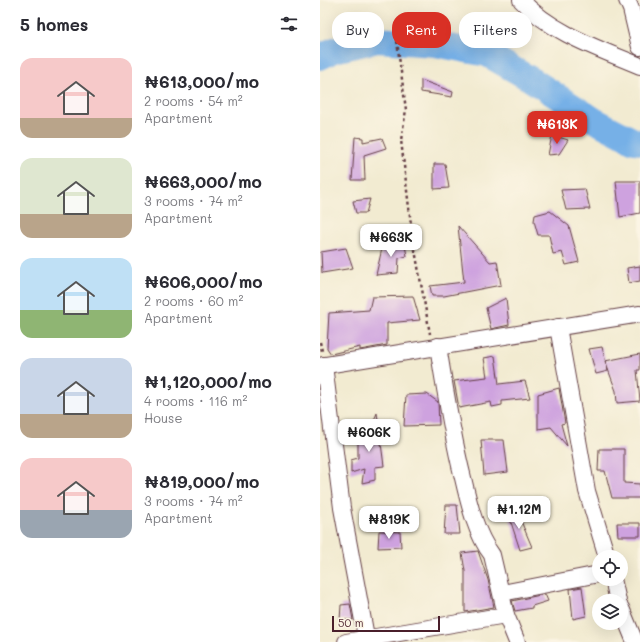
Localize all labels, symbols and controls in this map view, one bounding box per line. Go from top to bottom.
chip: Buy [332,12,384,48]
chip: Rent [392,12,451,48]
chip: Filters [459,12,532,48]
text: 5 homes [20,13,88,35]
icon: filters [278,13,300,35]
text: ₦613,000/mo [144,70,259,92]
icon: home [52,74,100,122]
text: 2 rooms · 54 m² [144,92,243,109]
text: Apartment [144,109,213,126]
pin: ₦613K [529,111,585,145]
text: ₦613K [536,115,578,132]
text: ₦663,000/mo [144,170,262,192]
icon: home [52,174,100,222]
text: 3 rooms · 74 m² [144,192,243,209]
text: Apartment [144,209,213,226]
pin: ₦663K [363,224,419,258]
text: ₦663K [369,228,413,245]
text: ₦606,000/mo [144,270,263,292]
icon: home [52,274,100,322]
text: 2 rooms · 60 m² [144,292,243,309]
text: Apartment [144,309,213,326]
text: ₦1,120,000/mo [144,370,272,392]
icon: home [52,374,100,422]
text: 4 rooms · 116 m² [144,392,247,409]
text: House [144,409,182,426]
pin: ₦606K [341,419,397,453]
text: ₦606K [347,423,391,440]
text: ₦819,000/mo [144,470,259,492]
icon: home [52,474,100,522]
text: 3 rooms · 74 m² [144,492,243,509]
pin: ₦1.12M [486,496,552,530]
text: ₦1.12M [496,500,542,517]
pin: ₦819K [361,506,417,540]
text: Apartment [144,509,213,526]
text: ₦819K [368,510,410,527]
map controls [592,550,628,630]
button: locate [592,550,628,586]
button: layers [592,594,628,630]
scale bar [332,614,440,633]
text: 50 m [338,615,364,630]

